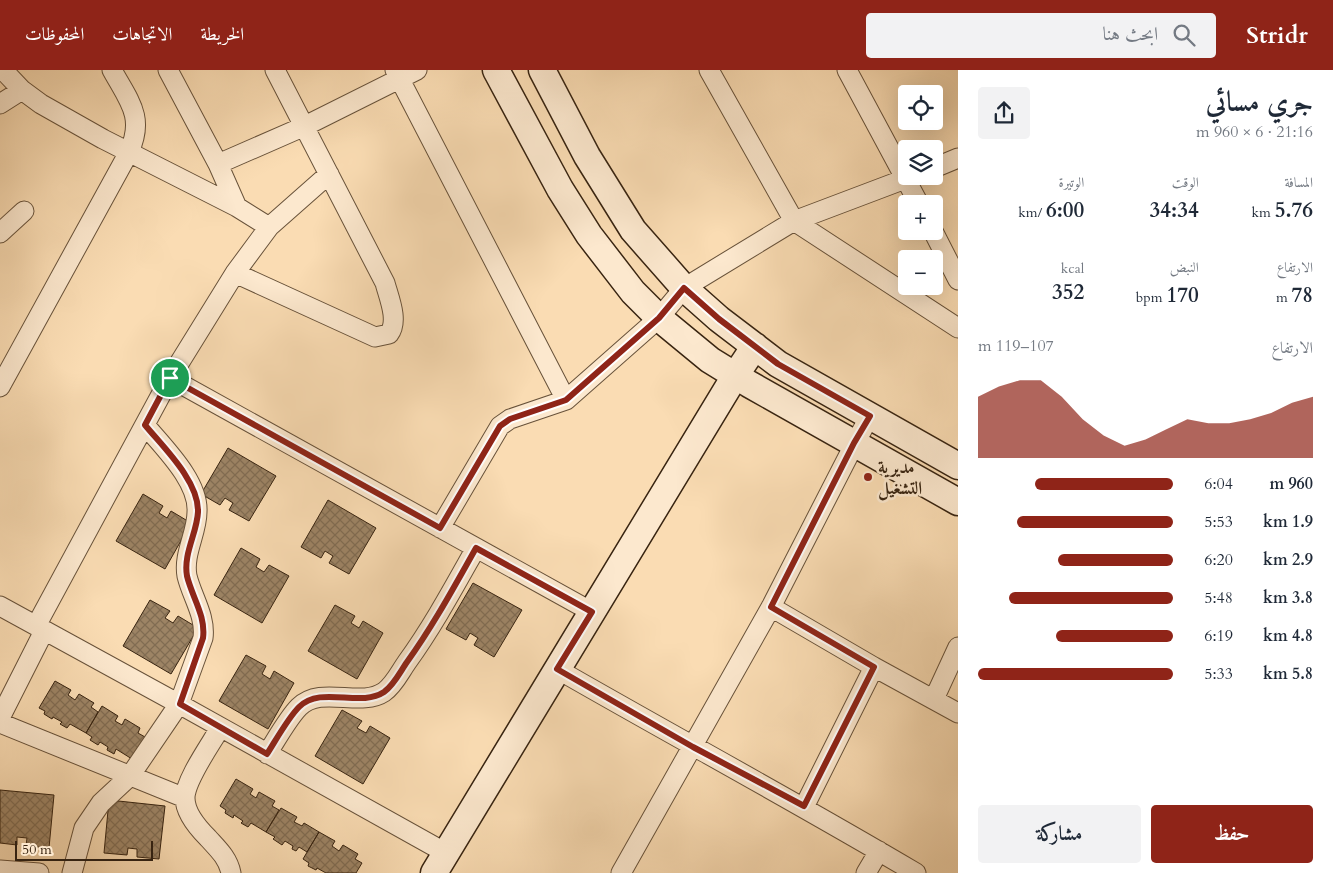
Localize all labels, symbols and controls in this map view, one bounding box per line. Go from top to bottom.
search box [866,13,1216,58]
text: Stridr [1246,19,1308,52]
text: ابحث هنا [1102,21,1158,47]
icon: search [1170,21,1198,49]
text: المحفوظات [25,22,84,47]
text: الاتجاهات [112,22,172,47]
text: الخريطة [200,22,244,47]
text: جري مسائي [1206,83,1313,121]
map controls [898,85,943,295]
button: locate [898,85,943,130]
button: share [978,87,1030,139]
text: 21:16 · 6 × 960 m [1196,121,1313,143]
button: layers [898,140,943,185]
text: الوتيرة [1059,173,1084,192]
text: الوقت [1172,173,1199,192]
text: المسافة [1284,173,1313,192]
button: + [898,195,943,240]
text: 6:00 [1046,196,1084,225]
text: 34:34 [1150,196,1199,225]
text: 5.76 [1275,196,1313,225]
text: /km [1018,203,1046,222]
text: km [1252,203,1275,222]
button: − [898,250,943,295]
text: النبض [1170,258,1199,277]
text: الارتفاع [1277,258,1313,277]
text: kcal [1061,259,1084,278]
text: 352 [1052,278,1084,307]
text: 170 [1166,281,1199,310]
text: 78 [1291,281,1313,310]
text: bpm [1136,288,1166,307]
text: m [1276,288,1291,307]
text: 107–119 m [978,335,1054,357]
text: الارتفاع [1271,337,1313,359]
pin [149,357,191,399]
icon: arrive [156,364,184,392]
place label: مديرية التشغيل [878,455,922,501]
marker: مديرية التشغيل [862,471,874,483]
text: 6:04 [1204,473,1233,495]
text: 960 m [1269,473,1313,495]
text: 5:53 [1204,511,1233,533]
text: 1.9 km [1263,511,1313,533]
text: 6:20 [1204,549,1233,571]
text: 2.9 km [1263,549,1313,571]
text: 5:48 [1204,587,1233,609]
text: 3.8 km [1263,587,1313,609]
text: 6:19 [1204,625,1233,647]
text: 4.8 km [1263,625,1313,647]
text: 5:33 [1204,663,1233,685]
text: 5.8 km [1263,663,1313,685]
button: مشاركة [978,805,1141,863]
button: حفظ [1151,805,1313,863]
scale bar [15,838,152,861]
text: 50 m [22,840,52,859]

